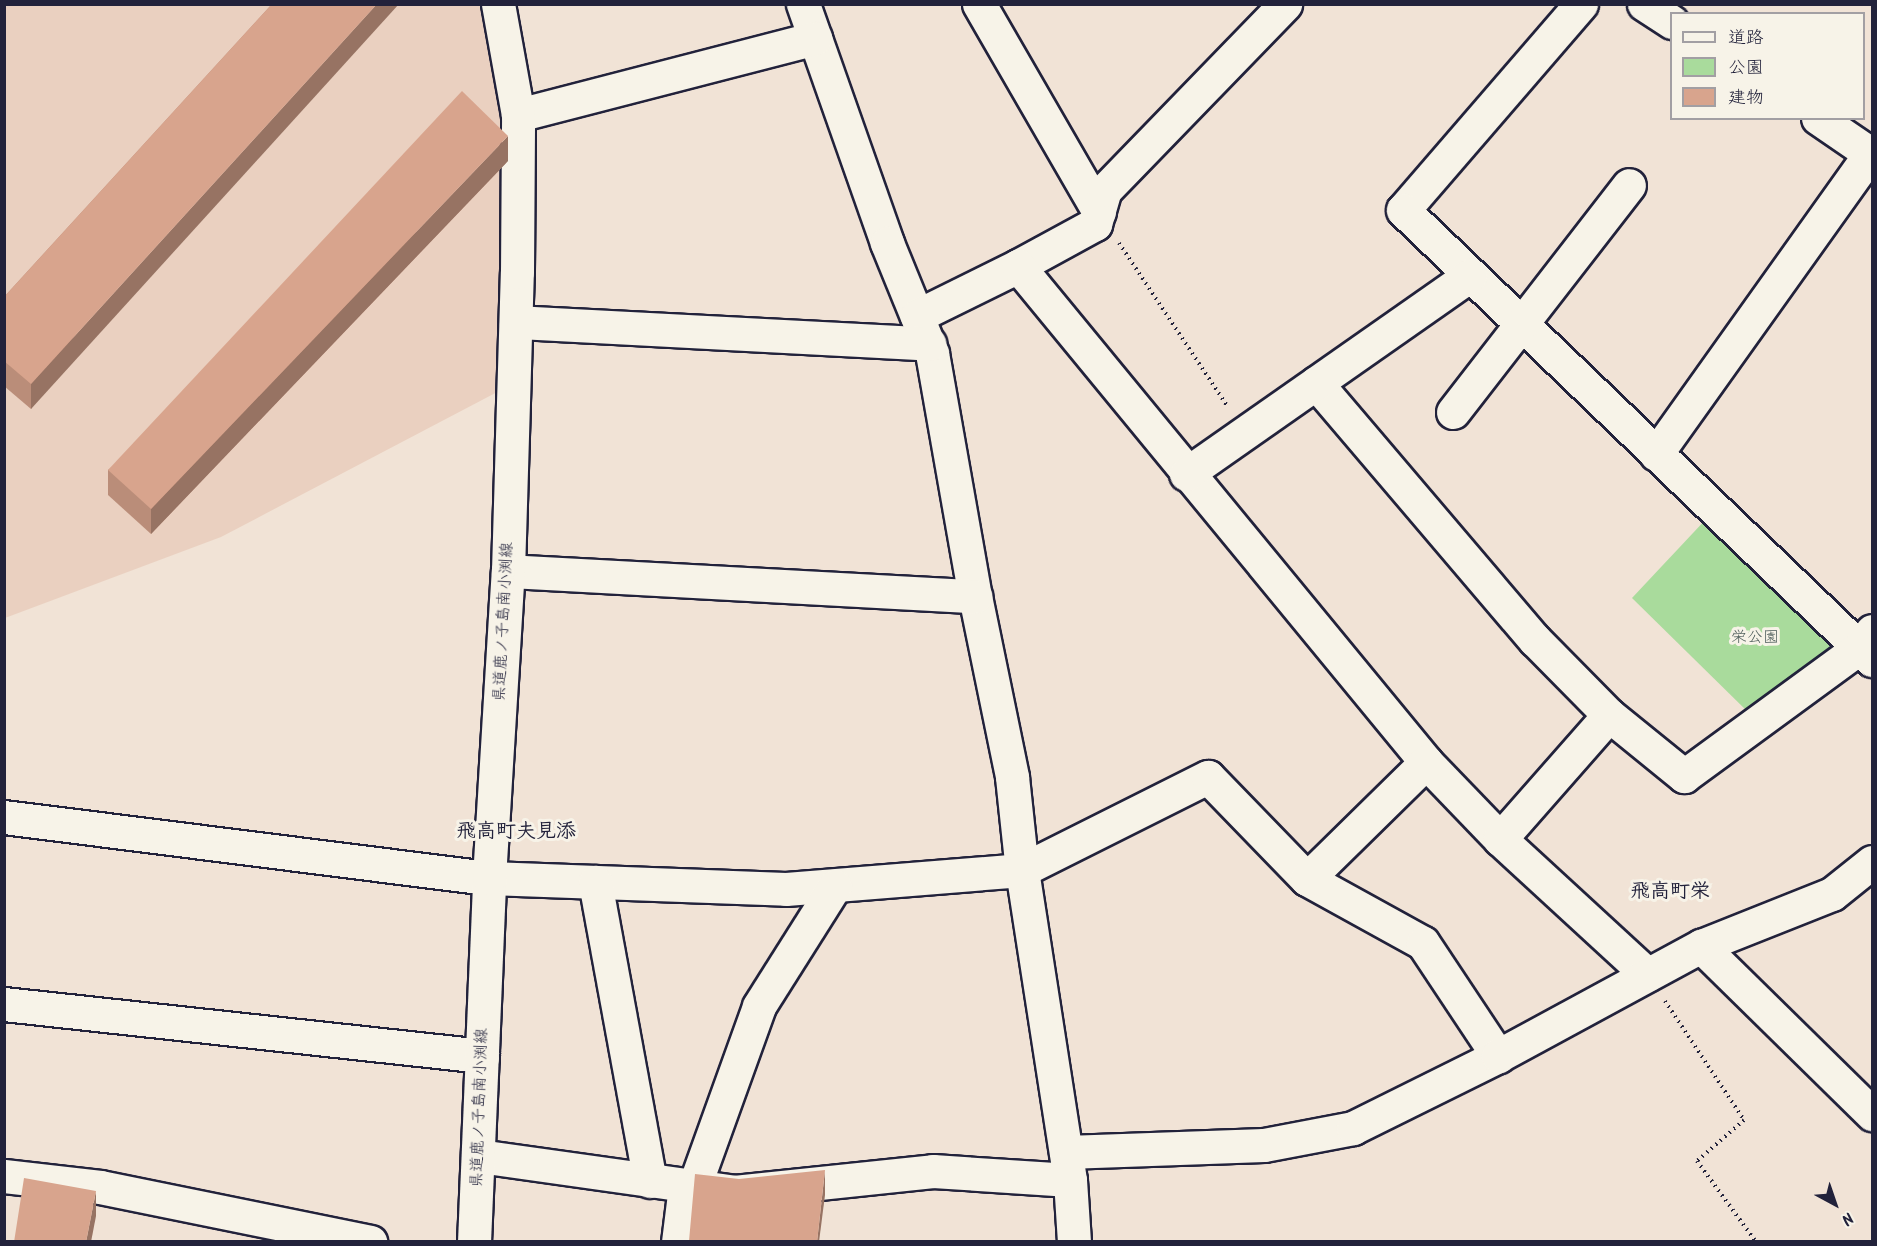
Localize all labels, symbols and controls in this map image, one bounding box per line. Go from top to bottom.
legend [1670,12,1865,120]
text: 道路 [1728,24,1764,53]
text: 公園 [1728,54,1764,83]
text: 建物 [1728,84,1764,113]
street label: 県道鹿ノ子島南小渕線 [490,542,518,702]
park label: 栄公園 [1731,628,1779,648]
district label: 飛高町夫見添 [456,820,576,844]
district label: 飛高町栄 [1630,880,1710,904]
street label: 県道鹿ノ子島南小渕線 [468,1028,492,1188]
north arrow [1805,1174,1865,1234]
text: N [1835,1205,1859,1231]

